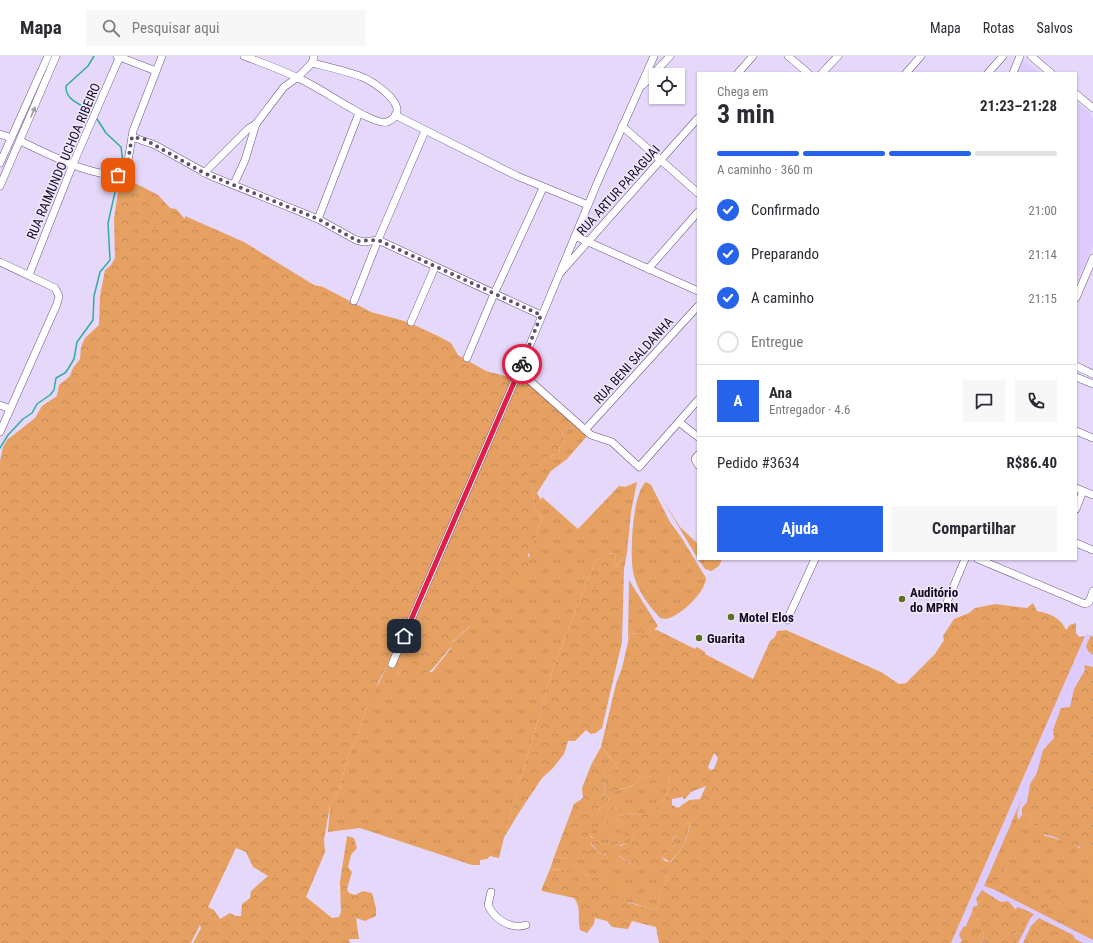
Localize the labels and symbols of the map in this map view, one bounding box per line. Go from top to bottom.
street label: RUA RAIMUNDO UCHOA RIBEIRO [24,81,103,242]
one-way arrow [30,105,36,117]
street label: RUA ARTUR PARAGUAI [574,142,663,239]
pin [101,158,135,192]
street label: RUA BENI SALDANHA [591,314,677,407]
courier [502,344,542,384]
place label: Auditório do MPRN [910,585,959,615]
marker: Auditório do MPRN [897,594,907,604]
place label: Motel Elos [739,610,794,625]
marker: Motel Elos [726,612,736,622]
pin [387,619,421,653]
place label: Guarita [707,631,745,646]
marker: Guarita [694,633,704,643]

